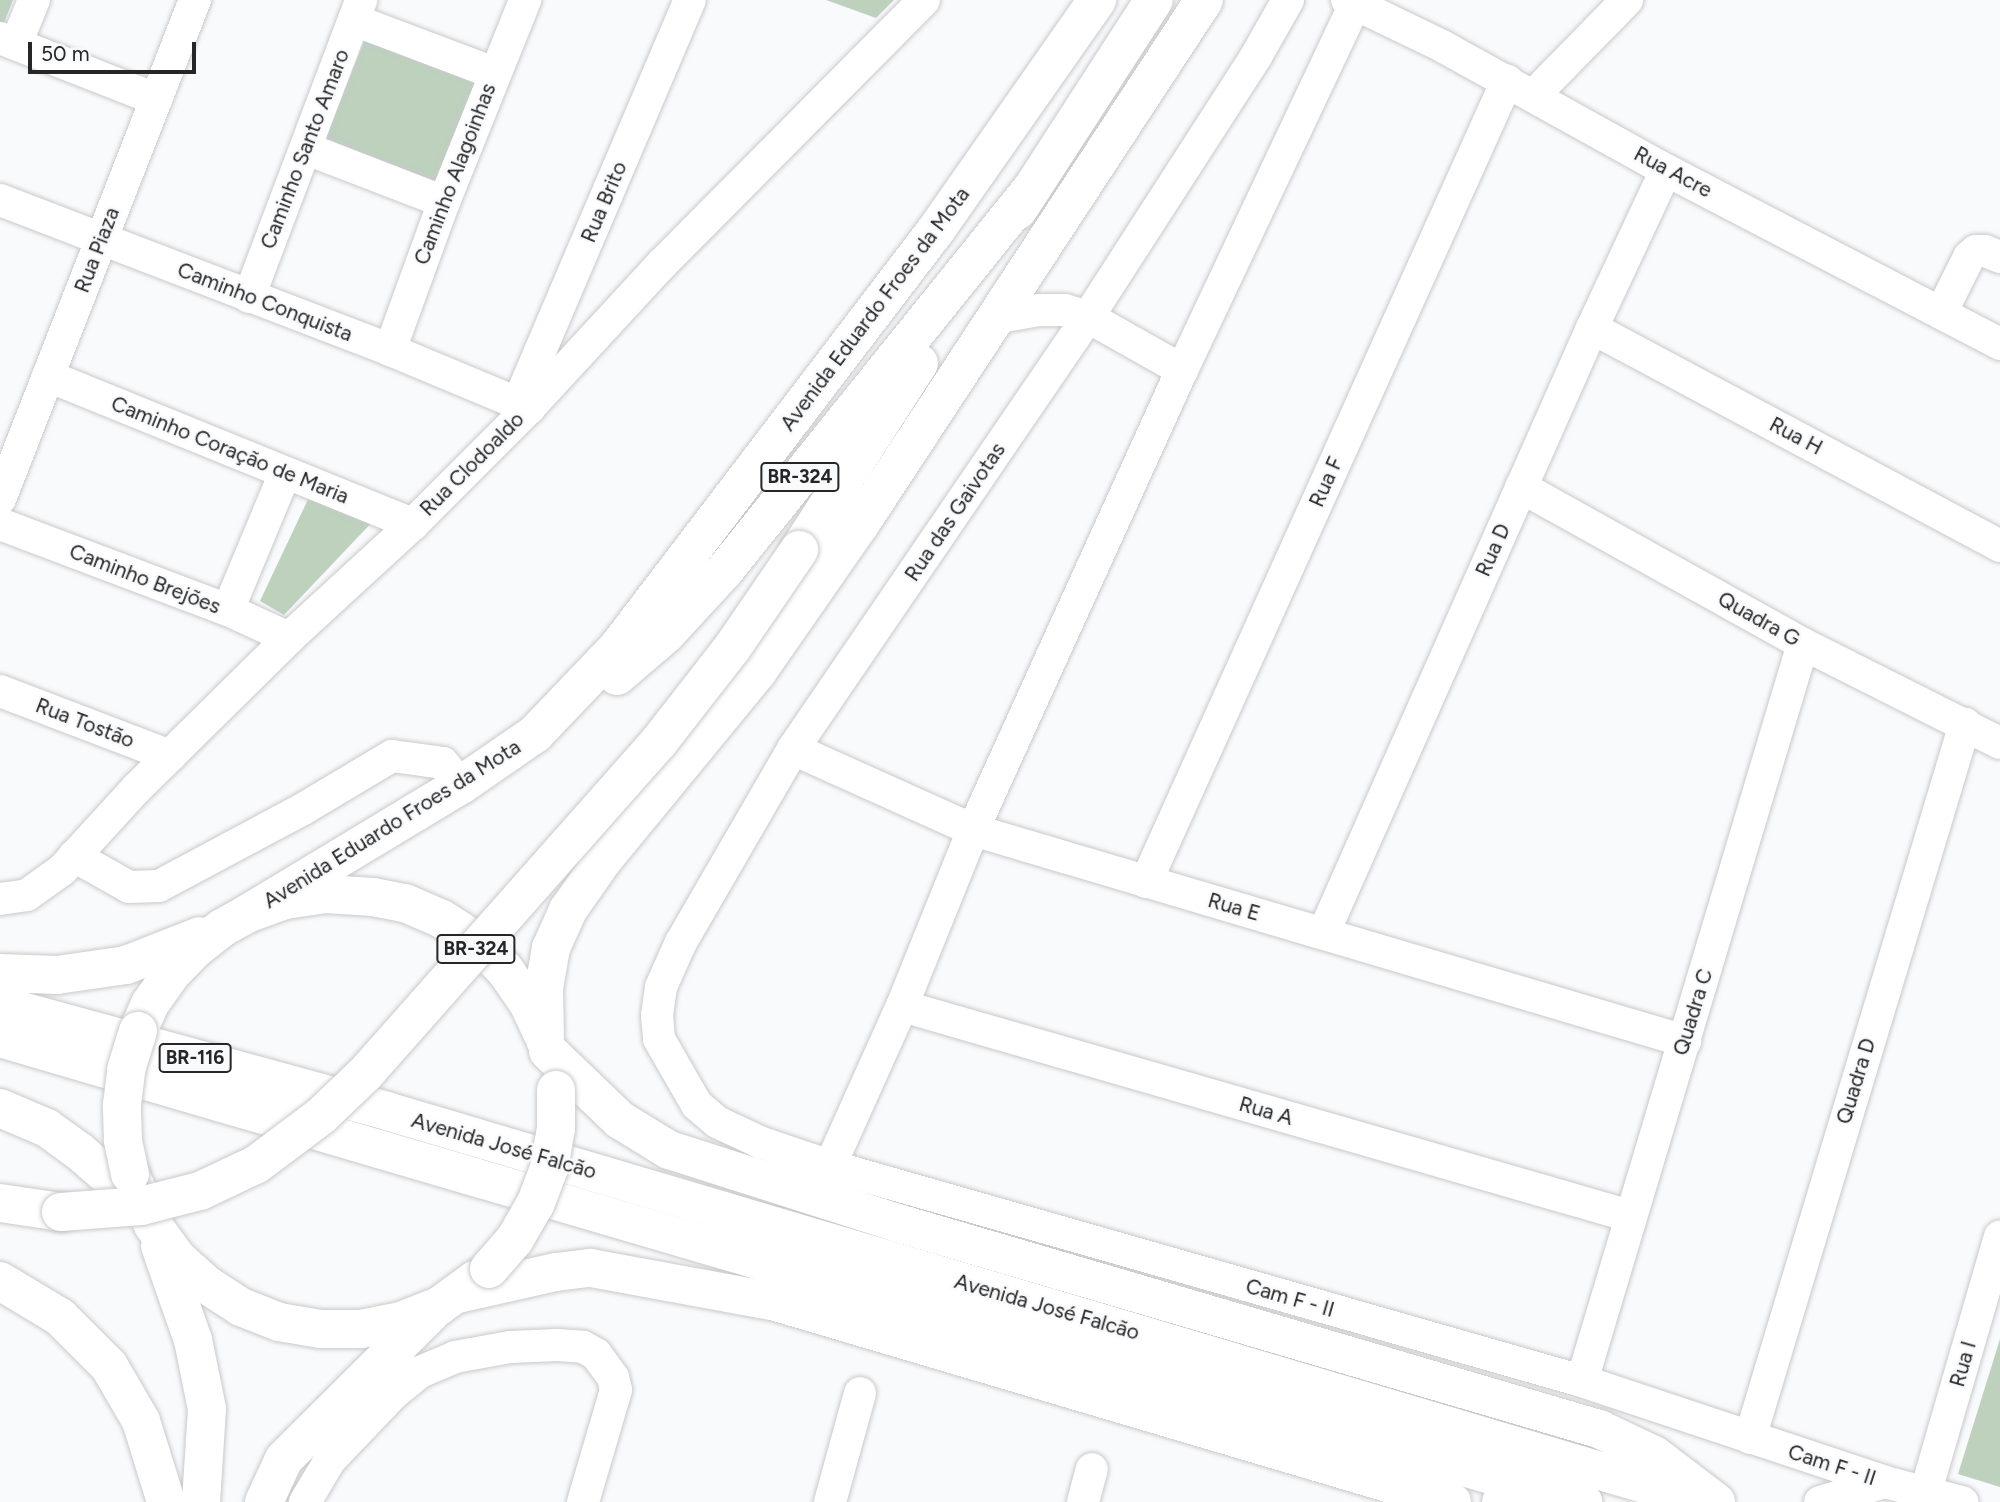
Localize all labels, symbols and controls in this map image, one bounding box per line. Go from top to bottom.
scale bar [32,28,200,72]
text: 50 m [41,41,90,66]
street label: Caminho Santo Amaro [255,46,355,252]
street label: Caminho Alagoinhas [409,80,501,268]
street label: Rua Acre [1630,141,1716,203]
street label: Rua Brito [576,158,632,246]
street label: Avenida Eduardo Froes da Mota [775,182,975,436]
street label: Rua Piaza [69,204,125,296]
street label: Caminho Conquista [174,257,356,347]
street label: Caminho Coração de Maria [108,391,352,509]
street label: Rua Clodoaldo [415,407,529,521]
street label: Rua H [1765,412,1827,460]
street label: Rua das Gaivotas [899,438,1011,586]
street label: Rua F [1304,453,1348,511]
road number: BR-324 [760,462,840,492]
street label: Rua D [1470,520,1516,580]
street label: Caminho Brejões [66,539,224,619]
street label: Quadra G [1714,586,1804,652]
street label: Rua Tostão [32,693,138,753]
street label: Avenida Eduardo Froes da Mota [259,734,525,914]
street label: Rua E [1205,888,1263,926]
road number: BR-324 [436,934,516,965]
street label: Quadra C [1668,966,1718,1058]
street label: Quadra D [1831,1035,1881,1127]
road number: BR-116 [158,1042,232,1074]
street label: Rua A [1236,1091,1296,1131]
street label: Avenida José Falcão [409,1108,599,1184]
street label: Avenida José Falcão [952,1269,1142,1345]
street label: Cam F - II [1243,1273,1337,1323]
street label: Rua I [1944,1338,1982,1390]
street label: Cam F - II [1785,1439,1879,1491]

